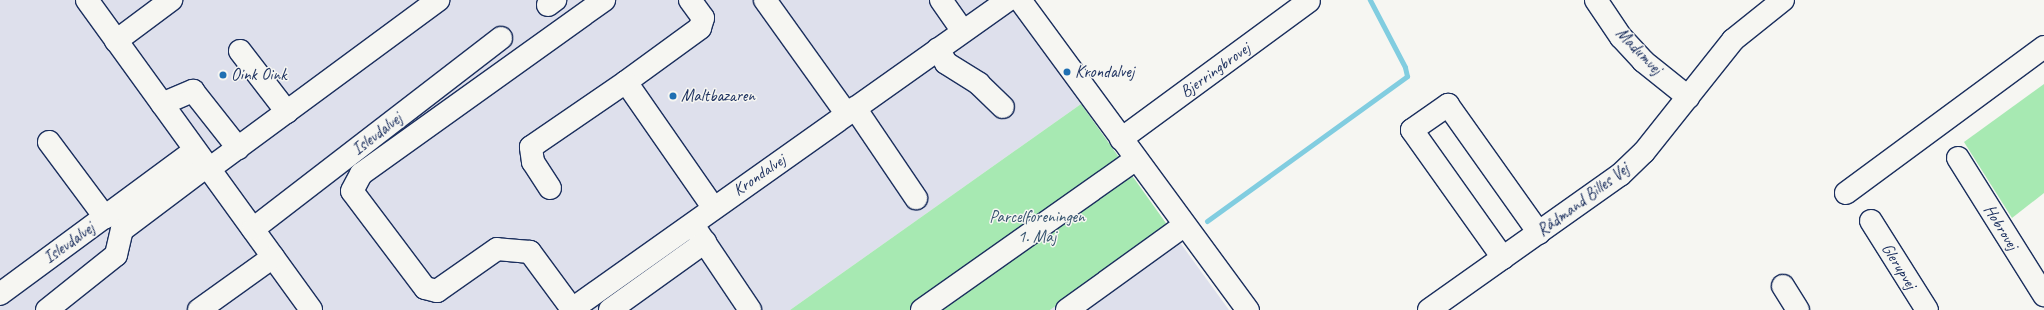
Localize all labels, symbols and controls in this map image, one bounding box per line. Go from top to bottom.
street label: Madumvej [1612,23,1666,79]
street label: Bjerringbrovej [1176,38,1254,102]
place label: Krondalvej [1075,62,1134,82]
place label: Oink Oink [231,65,287,85]
marker: Krondalvej [1062,67,1072,77]
marker: Oink Oink [218,70,228,80]
place label: Maltbazaren [681,86,755,106]
marker: Maltbazaren [668,91,678,101]
street label: Islevdalvej [348,108,406,160]
street label: Krondalvej [729,150,789,200]
street label: Rådmand Billes Vej [1533,159,1633,241]
street label: Hobrovej [1979,201,2023,253]
park label: Parcelforeningen 1. Maj [989,207,1085,247]
street label: Islevdalvej [40,218,98,268]
street label: Glerupvej [1877,239,1921,293]

